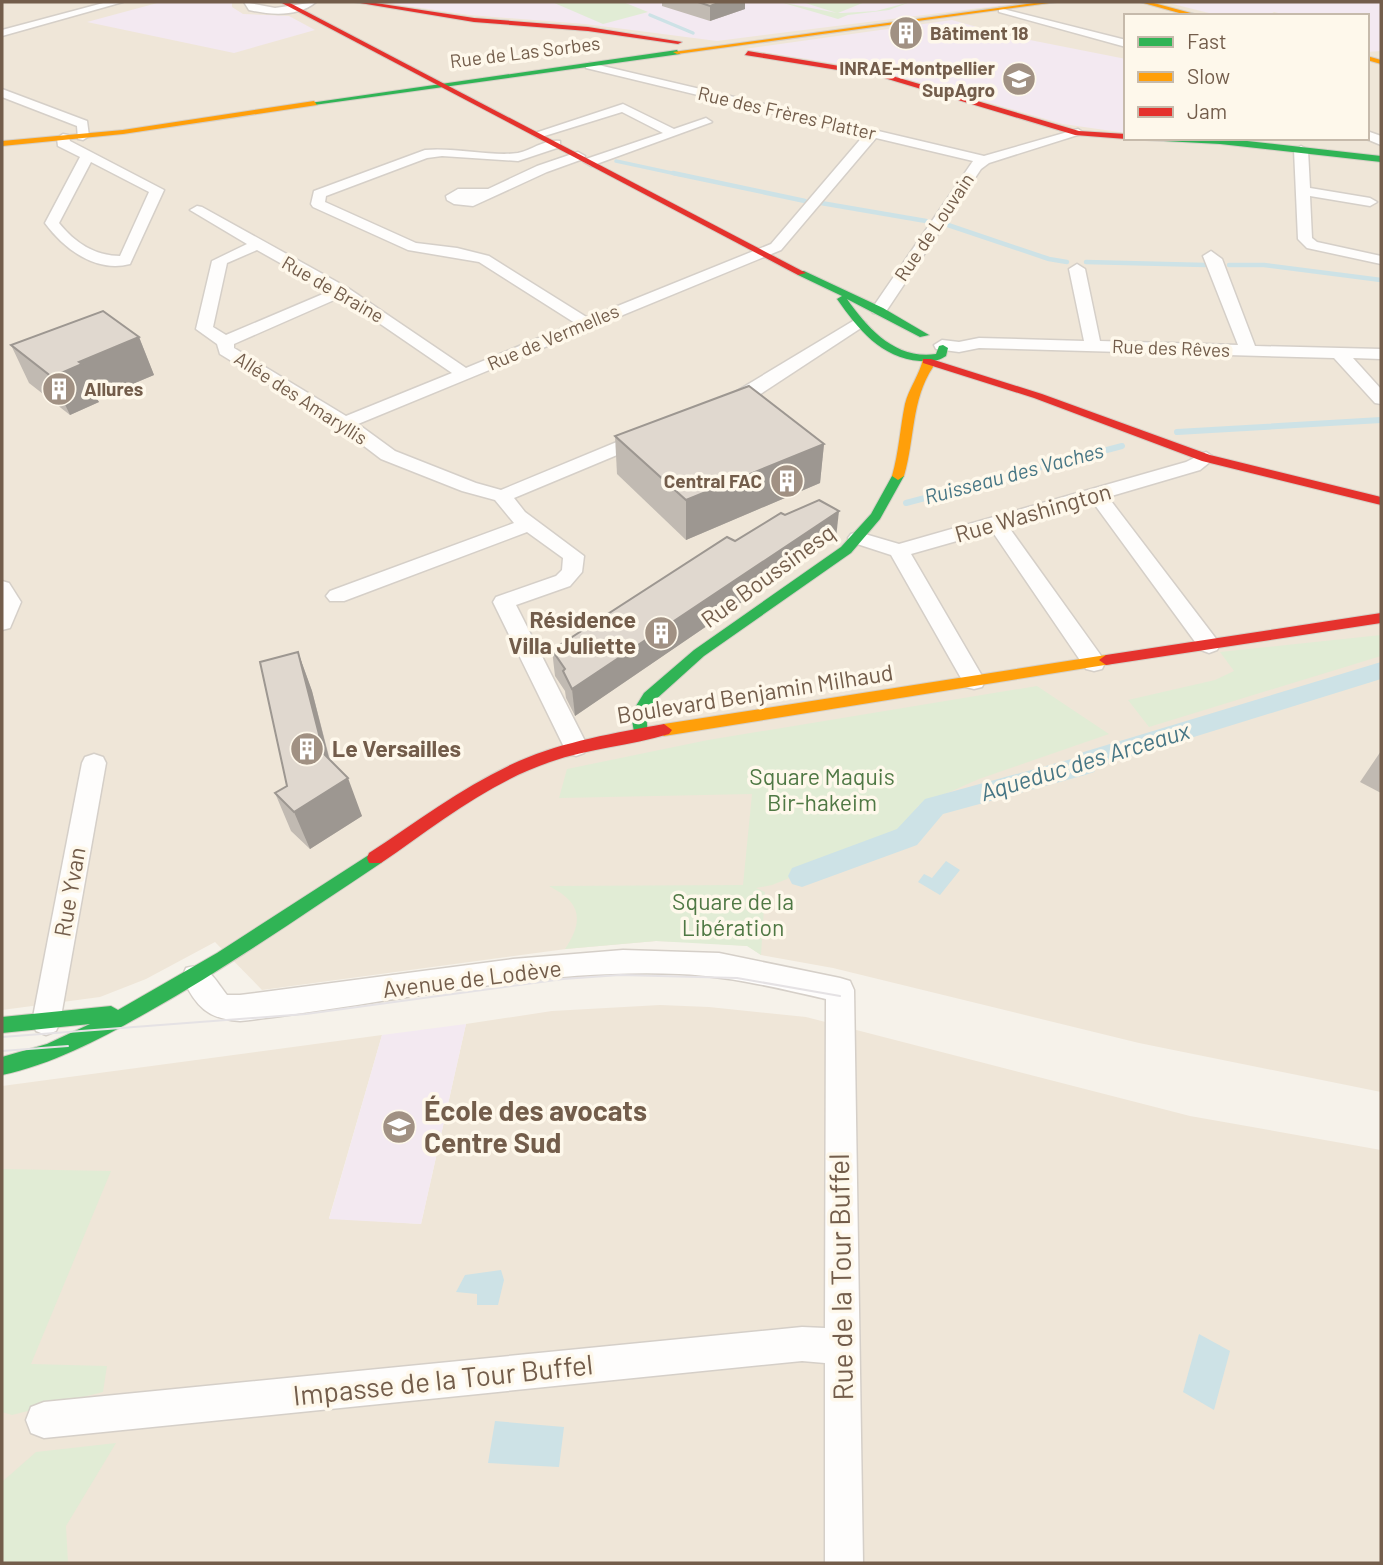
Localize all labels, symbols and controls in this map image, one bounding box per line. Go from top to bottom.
building icon: Bâtiment 18 [887,14,925,52]
legend [1124,14,1369,140]
place label: Bâtiment 18 [930,21,1028,44]
text: Fast [1187,28,1227,53]
street label: Rue de Las Sorbes [449,31,601,72]
place label: INRAE-Montpellier SupAgro [839,56,996,101]
school or university icon: INRAE-Montpellier SupAgro [1000,60,1038,98]
text: Slow [1187,63,1230,88]
street label: Rue des Frères Platter [696,81,878,144]
text: Jam [1187,98,1227,123]
street label: Rue de Louvain [889,168,978,285]
street label: Rue de Braine [278,250,388,327]
street label: Rue de Vermelles [483,298,622,375]
street label: Rue des Rêves [1112,334,1231,361]
street label: Allée des Amaryllis [231,346,372,449]
building icon: Allures [40,370,78,408]
place label: Allures [84,377,143,400]
water label: Ruisseau des Vaches [921,437,1106,509]
building icon: Central FAC [768,462,806,500]
place label: Central FAC [664,469,762,492]
street label: Rue Washington [951,476,1114,548]
street label: Rue Boussinesq [695,517,840,633]
place label: Résidence Villa Juliette [508,605,636,659]
building icon: Résidence Villa Juliette [642,614,680,652]
street label: Boulevard Benjamin Milhaud [615,657,895,729]
water label: Aqueduc des Arceaux [976,715,1194,806]
building icon: Le Versailles [288,730,326,768]
place label: Le Versailles [332,734,461,762]
park label: Square Maquis Bir-hakeim [749,762,895,816]
street label: Rue Yvan [47,845,91,939]
park label: Square de la Libération [672,887,794,941]
street label: Avenue de Lodève [381,953,563,1003]
place label: École des avocats Centre Sud [424,1093,647,1159]
school or university icon: École des avocats Centre Sud [380,1108,418,1146]
street label: Rue de la Tour Buffel [821,1153,859,1401]
street label: Impasse de la Tour Buffel [291,1346,595,1412]

